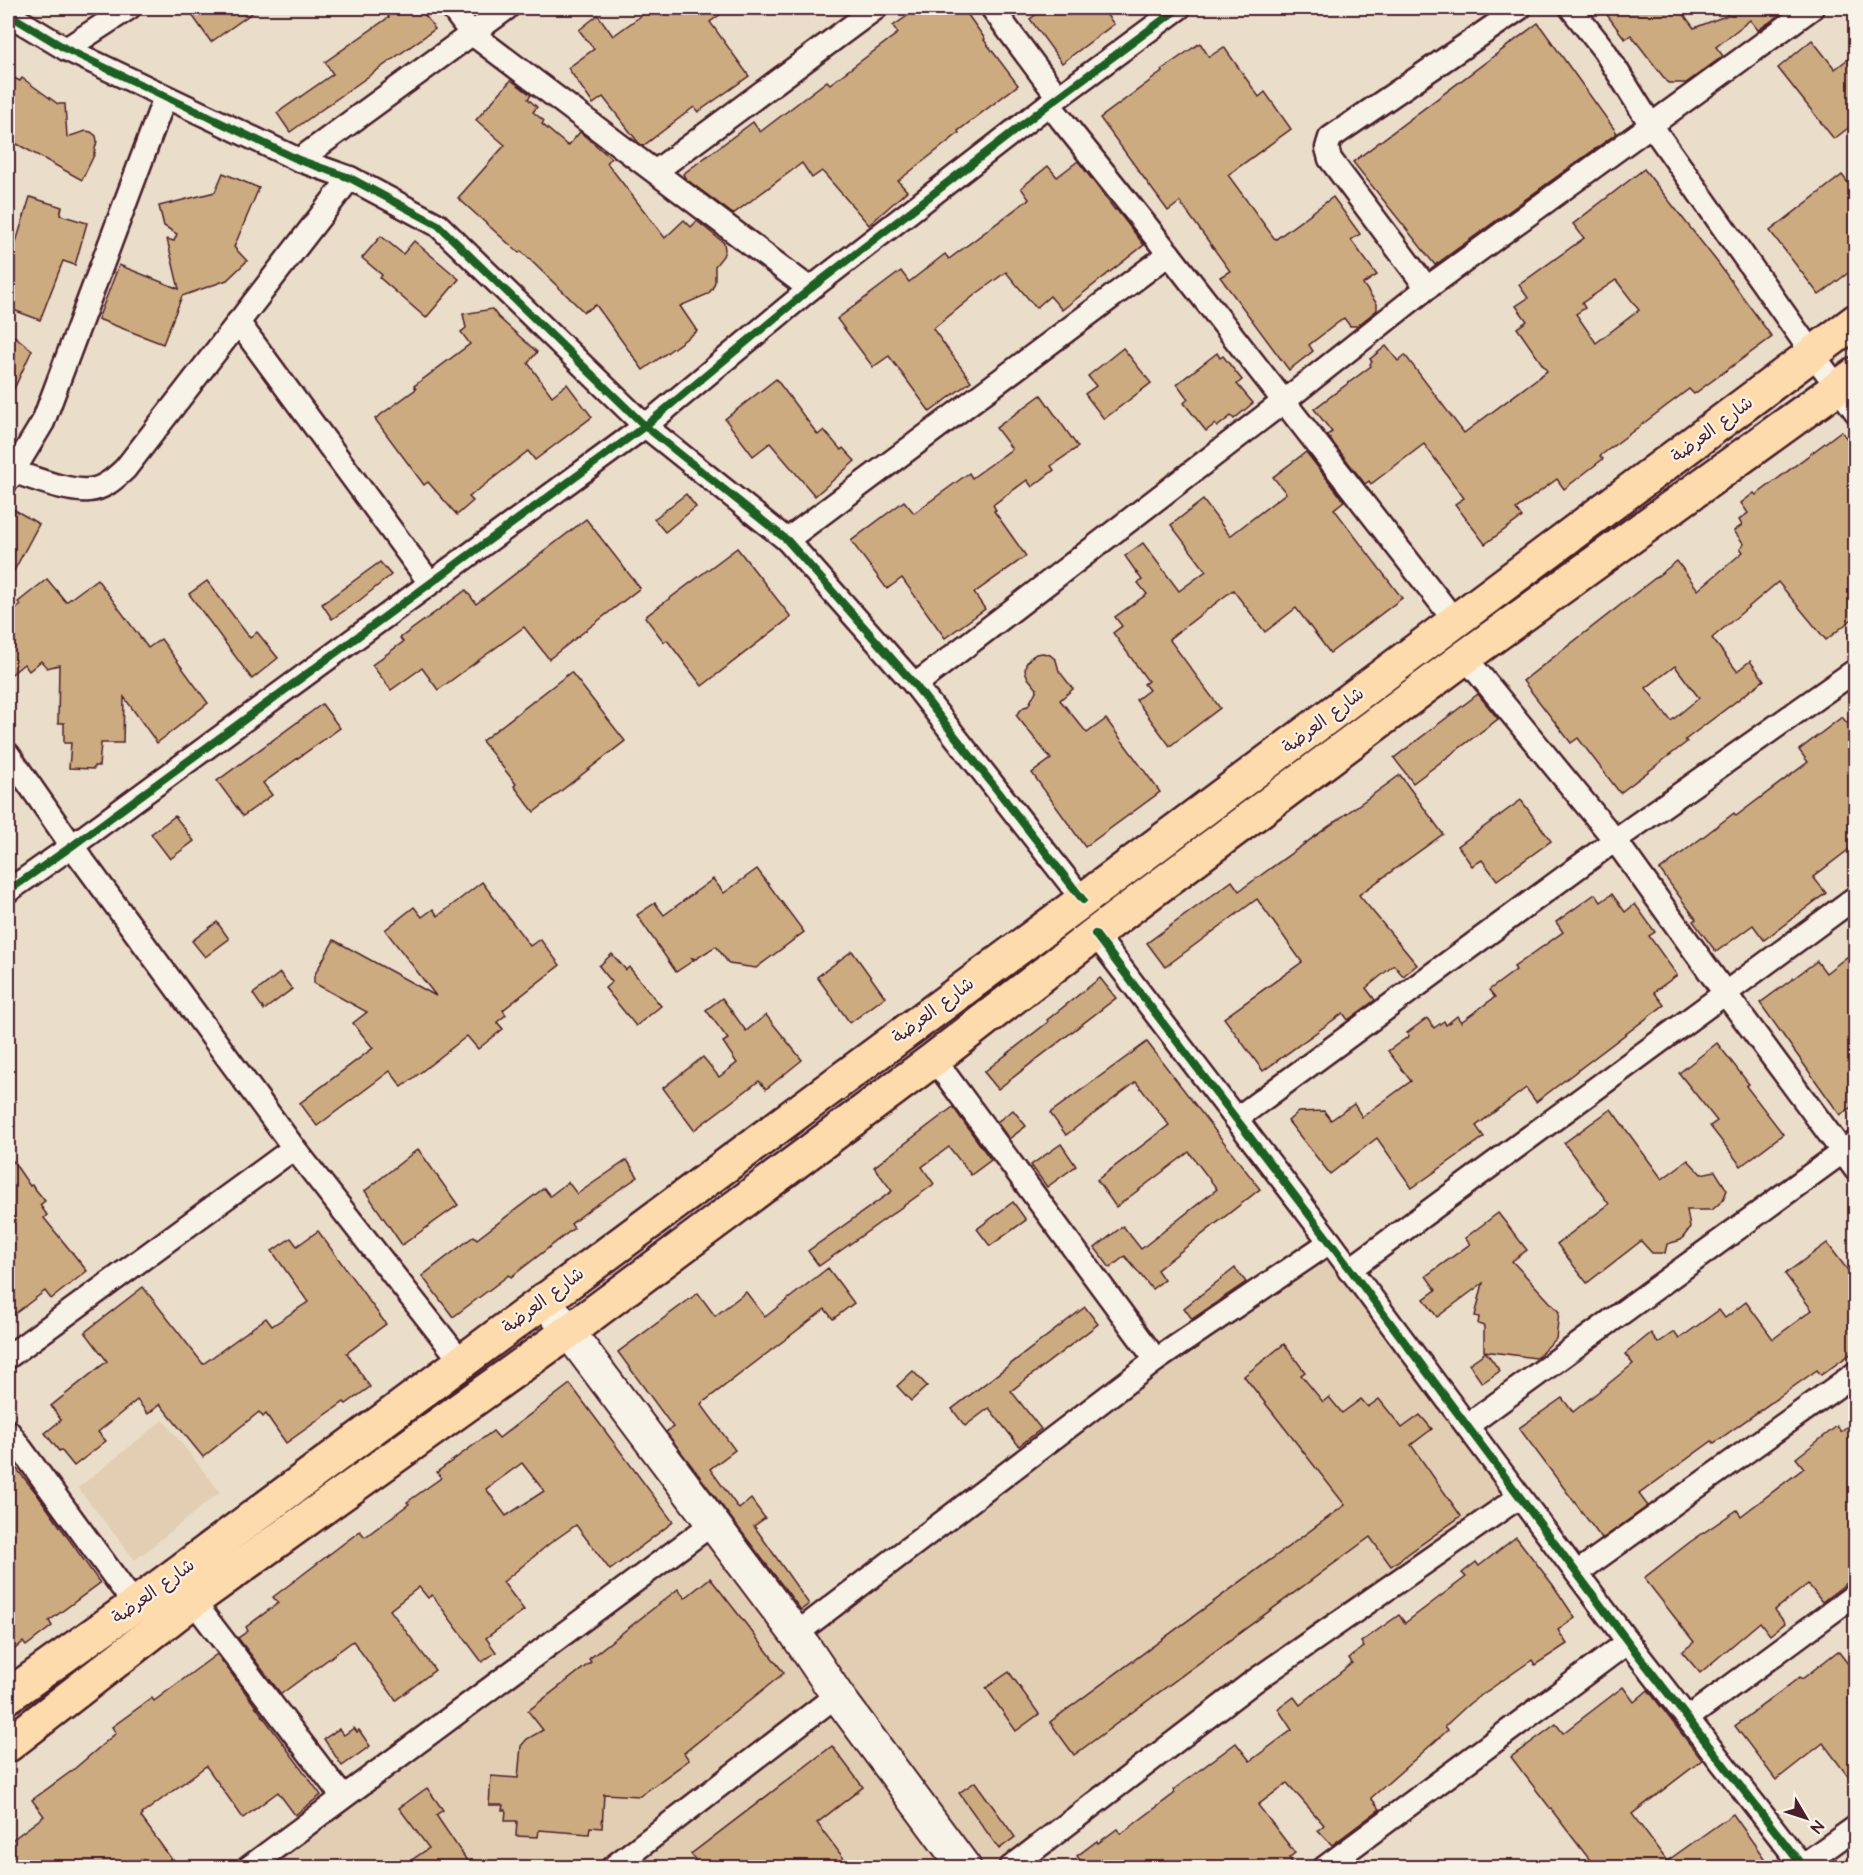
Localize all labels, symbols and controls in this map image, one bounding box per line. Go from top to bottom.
street label: شارع العرضة [1666,390,1758,468]
street label: شارع العرضة [1277,681,1369,759]
street label: شارع العرضة [887,971,979,1049]
street label: شارع العرضة [497,1261,589,1339]
street label: شارع العرضة [107,1553,200,1630]
north arrow [1776,1788,1836,1848]
text: N [1805,1816,1829,1838]

